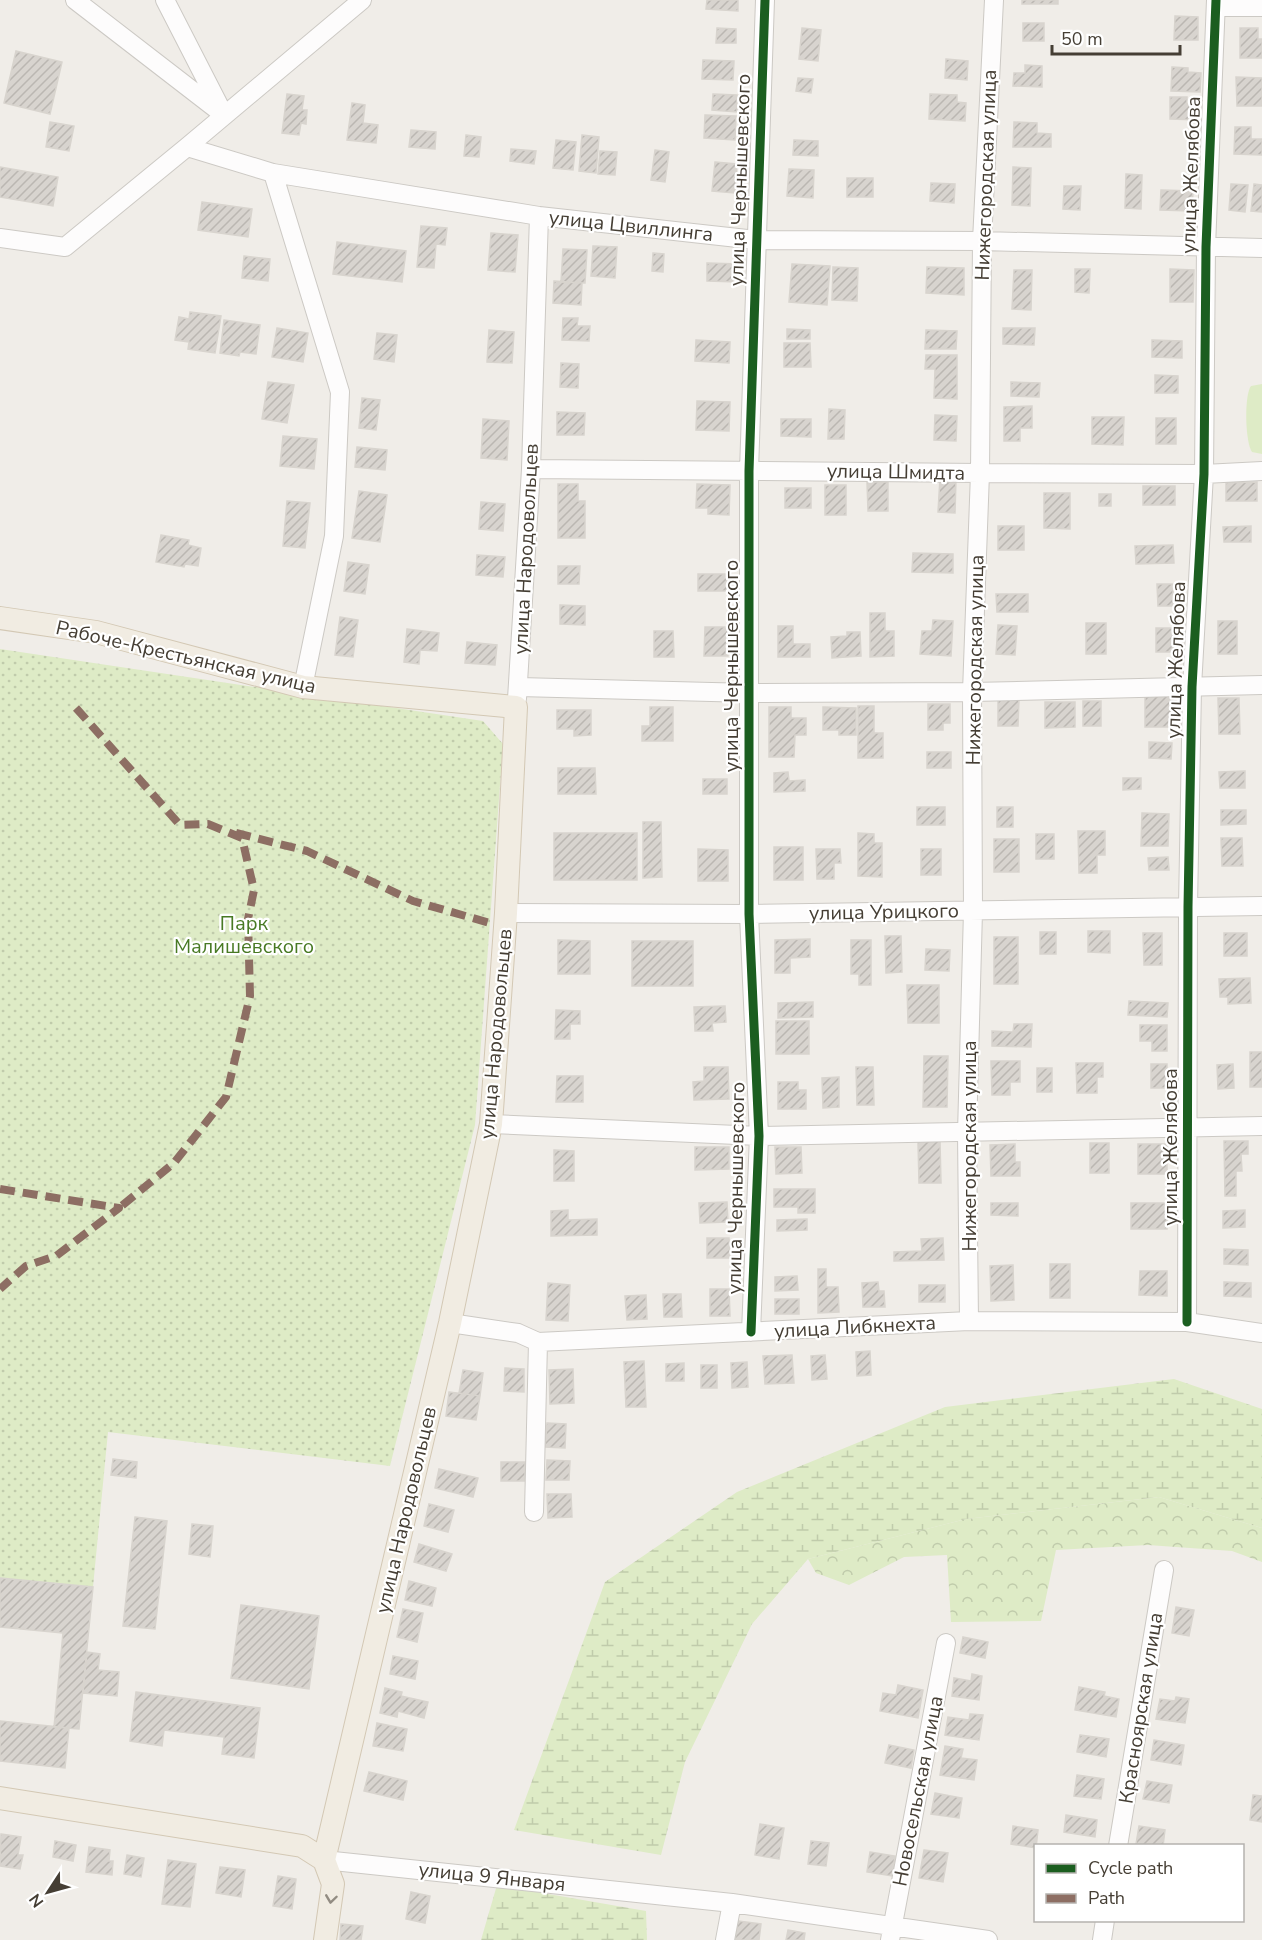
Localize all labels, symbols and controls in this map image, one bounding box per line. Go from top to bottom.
scale bar [1052,18,1180,56]
text: 50 m [1061,27,1103,51]
street label: Нижегородская улица [969,69,1003,281]
street label: улица Чернышевского [723,73,757,287]
street label: улица Желябова [1175,96,1207,254]
street label: улица Цвиллинга [547,204,715,248]
street label: улица Народовольцев [507,443,545,655]
street label: улица Шмидта [827,457,965,487]
street label: Нижегородская улица [960,554,990,766]
street label: улица Чернышевского [718,560,745,772]
street label: улица Желябова [1160,581,1192,739]
street label: Рабоче-Крестьянская улица [53,614,319,700]
street label: улица Урицкого [809,897,959,927]
park label: Парк Малишевского [174,910,314,960]
street label: улица Народовольцев [473,928,519,1140]
street label: Нижегородская улица [956,1041,983,1251]
street label: улица Желябова [1157,1068,1184,1226]
street label: улица Чернышевского [721,1081,751,1295]
street label: улица Либкнехта [773,1309,937,1345]
street label: улица Народовольцев [369,1404,443,1616]
street label: Красноярская улица [1113,1611,1169,1805]
street label: Новосельская улица [886,1693,950,1889]
legend [1034,1844,1244,1922]
street label: улица 9 Января [417,1856,567,1898]
text: Cycle path [1088,1856,1173,1880]
north arrow [18,1862,78,1922]
text: Path [1088,1886,1125,1910]
text: N [24,1889,49,1912]
one-way arrow [325,1895,337,1904]

